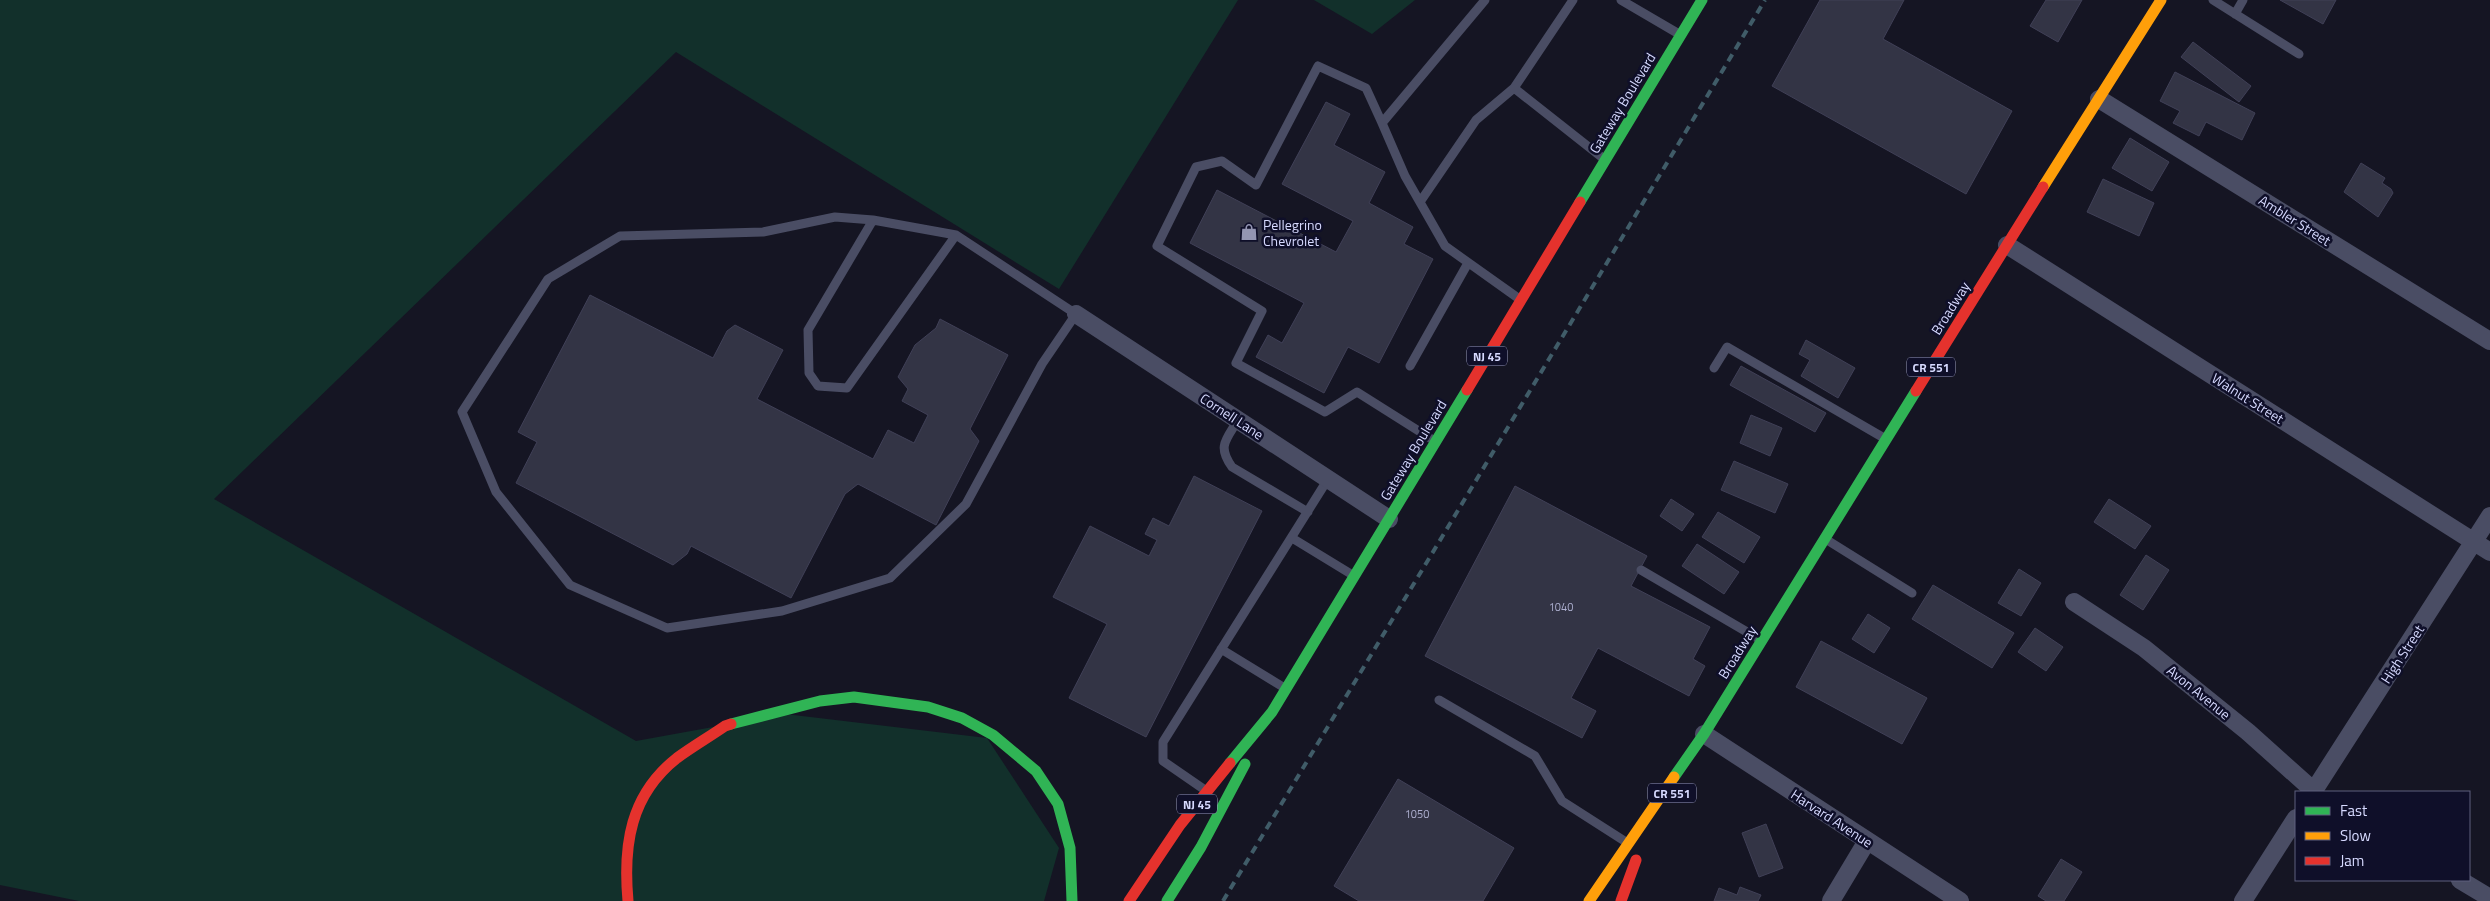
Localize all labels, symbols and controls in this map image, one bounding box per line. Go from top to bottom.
street label: Gateway Boulevard [1584,49,1660,157]
street label: Ambler Street [2255,189,2335,251]
place label: Pellegrino Chevrolet [1263,214,1322,251]
shop icon: Pellegrino Chevrolet [1239,222,1259,242]
street label: Broadway [1925,277,1975,339]
road number: NJ 45 [1467,346,1507,366]
road number: CR 551 [1907,358,1955,377]
street label: Walnut Street [2208,368,2288,429]
street label: Cornell Lane [1196,388,1268,444]
street label: Gateway Boulevard [1375,396,1451,504]
house number: 1040 [1549,599,1573,615]
street label: High Street [2375,620,2429,688]
street label: Broadway [1712,621,1762,683]
street label: Avon Avenue [2163,660,2235,724]
road number: CR 551 [1648,784,1696,802]
street label: Harvard Avenue [1787,784,1877,852]
legend [2295,791,2470,881]
road number: NJ 45 [1177,794,1217,814]
text: Fast [2340,799,2368,822]
house number: 1050 [1405,806,1429,822]
text: Slow [2340,824,2371,847]
text: Jam [2340,849,2364,872]

